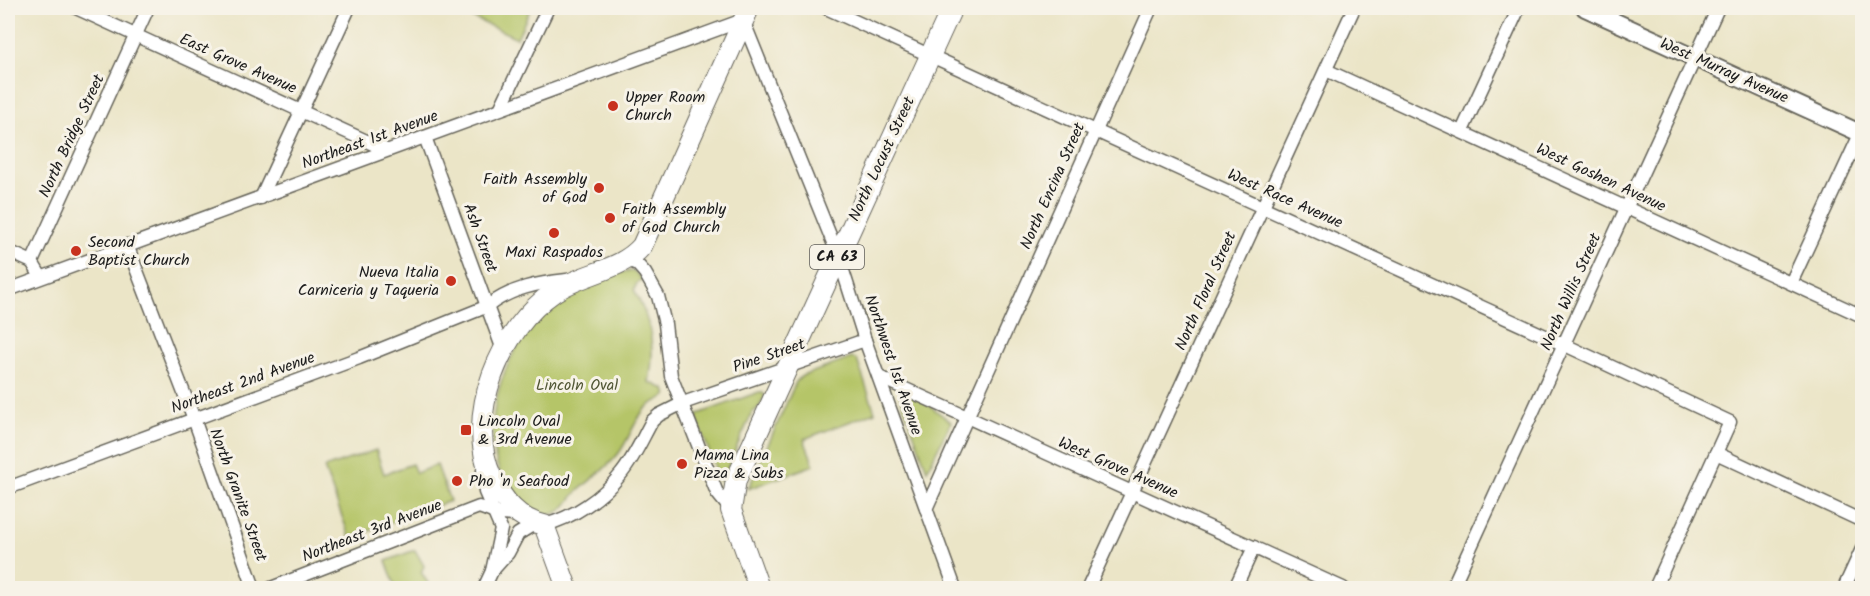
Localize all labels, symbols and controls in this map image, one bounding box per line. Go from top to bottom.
street label: East Grove Avenue [175,27,301,101]
street label: West Murray Avenue [1656,31,1792,111]
street label: North Bridge Street [32,69,112,202]
place label: Upper Room Church [625,85,706,128]
street label: North Locust Street [842,92,922,226]
marker: Upper Room Church [606,99,620,113]
street label: Northeast 1st Avenue [298,104,442,176]
street label: North Encina Street [1014,118,1092,253]
street label: West Goshen Avenue [1532,137,1670,219]
street label: West Race Avenue [1223,162,1347,236]
place label: Faith Assembly of God [483,167,588,210]
marker: Faith Assembly of God [592,181,606,195]
place label: Faith Assembly of God Church [622,197,726,240]
street label: Ash Street [456,200,504,277]
marker: Faith Assembly of God Church [603,211,617,225]
marker: Maxi Raspados [547,226,561,240]
street label: North Floral Street [1169,227,1244,354]
street label: North Willis Street [1534,228,1608,355]
place label: Second Baptist Church [88,230,190,273]
place label: Maxi Raspados [505,240,603,265]
marker: Second Baptist Church [69,244,83,258]
road number: CA 63 [810,245,864,269]
place label: Nueva Italia Carniceria y Taqueria [298,260,439,303]
marker: Nueva Italia Carniceria y Taqueria [444,274,458,288]
street label: Northwest 1st Avenue [857,291,929,439]
street label: Pine Street [729,332,809,380]
street label: Northeast 2nd Avenue [167,345,319,421]
park label: Lincoln Oval [536,373,618,398]
place label: Lincoln Oval & 3rd Avenue [478,409,572,452]
marker: Lincoln Oval & 3rd Avenue [459,423,473,437]
street label: North Granite Street [202,425,274,566]
street label: West Grove Avenue [1054,430,1182,506]
place label: Mama Lina Pizza & Subs [694,443,784,486]
marker: Mama Lina Pizza & Subs [675,457,689,471]
place label: Pho 'n Seafood [469,469,570,494]
marker: Pho 'n Seafood [450,474,464,488]
street label: Northeast 3rd Avenue [298,493,446,569]

